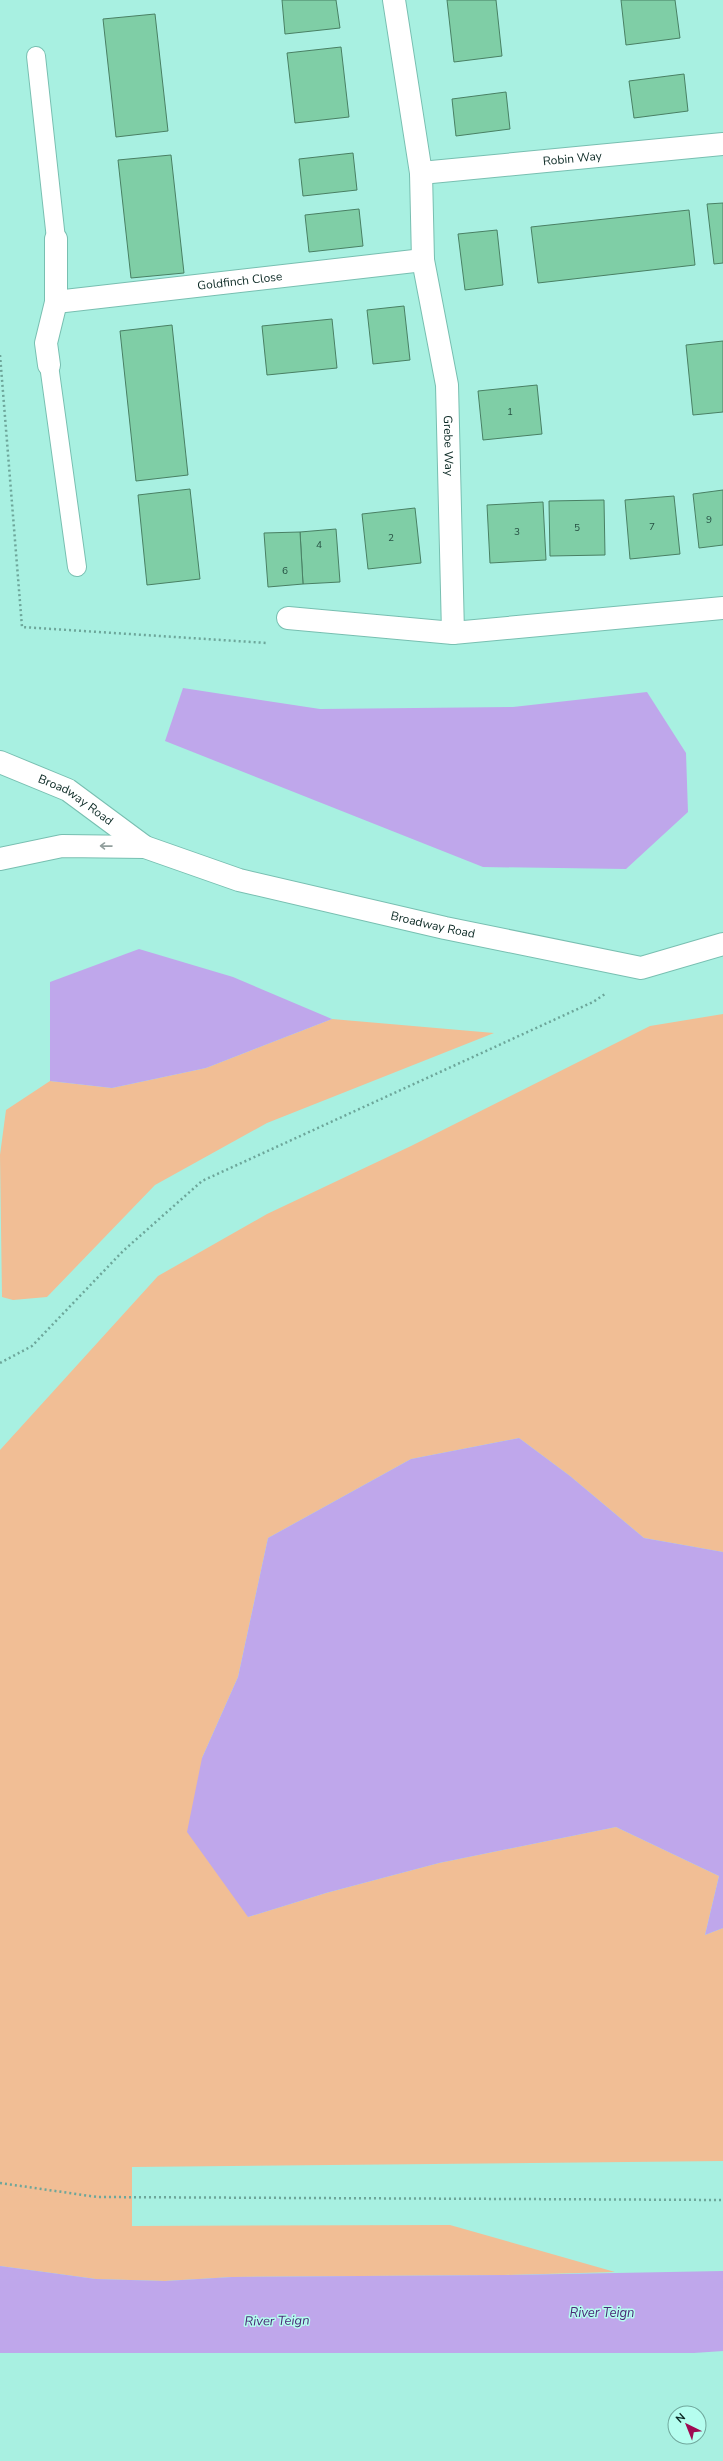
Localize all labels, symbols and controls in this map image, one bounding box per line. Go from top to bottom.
street label: Robin Way [542,148,603,169]
street label: Goldfinch Close [196,268,283,294]
house number: 1 [507,405,513,419]
street label: Grebe Way [440,415,457,477]
house number: 9 [706,513,712,527]
house number: 7 [649,520,655,534]
house number: 5 [574,521,580,535]
house number: 3 [514,525,520,539]
house number: 2 [388,531,394,545]
house number: 4 [316,538,322,552]
house number: 6 [282,564,288,578]
street label: Broadway Road [36,771,117,829]
one-way arrow [100,843,113,850]
street label: Broadway Road [389,908,476,942]
water label: River Teign [570,2304,635,2322]
water label: River Teign [244,2311,310,2331]
north arrow [667,2405,707,2445]
text: N [672,2410,689,2426]

